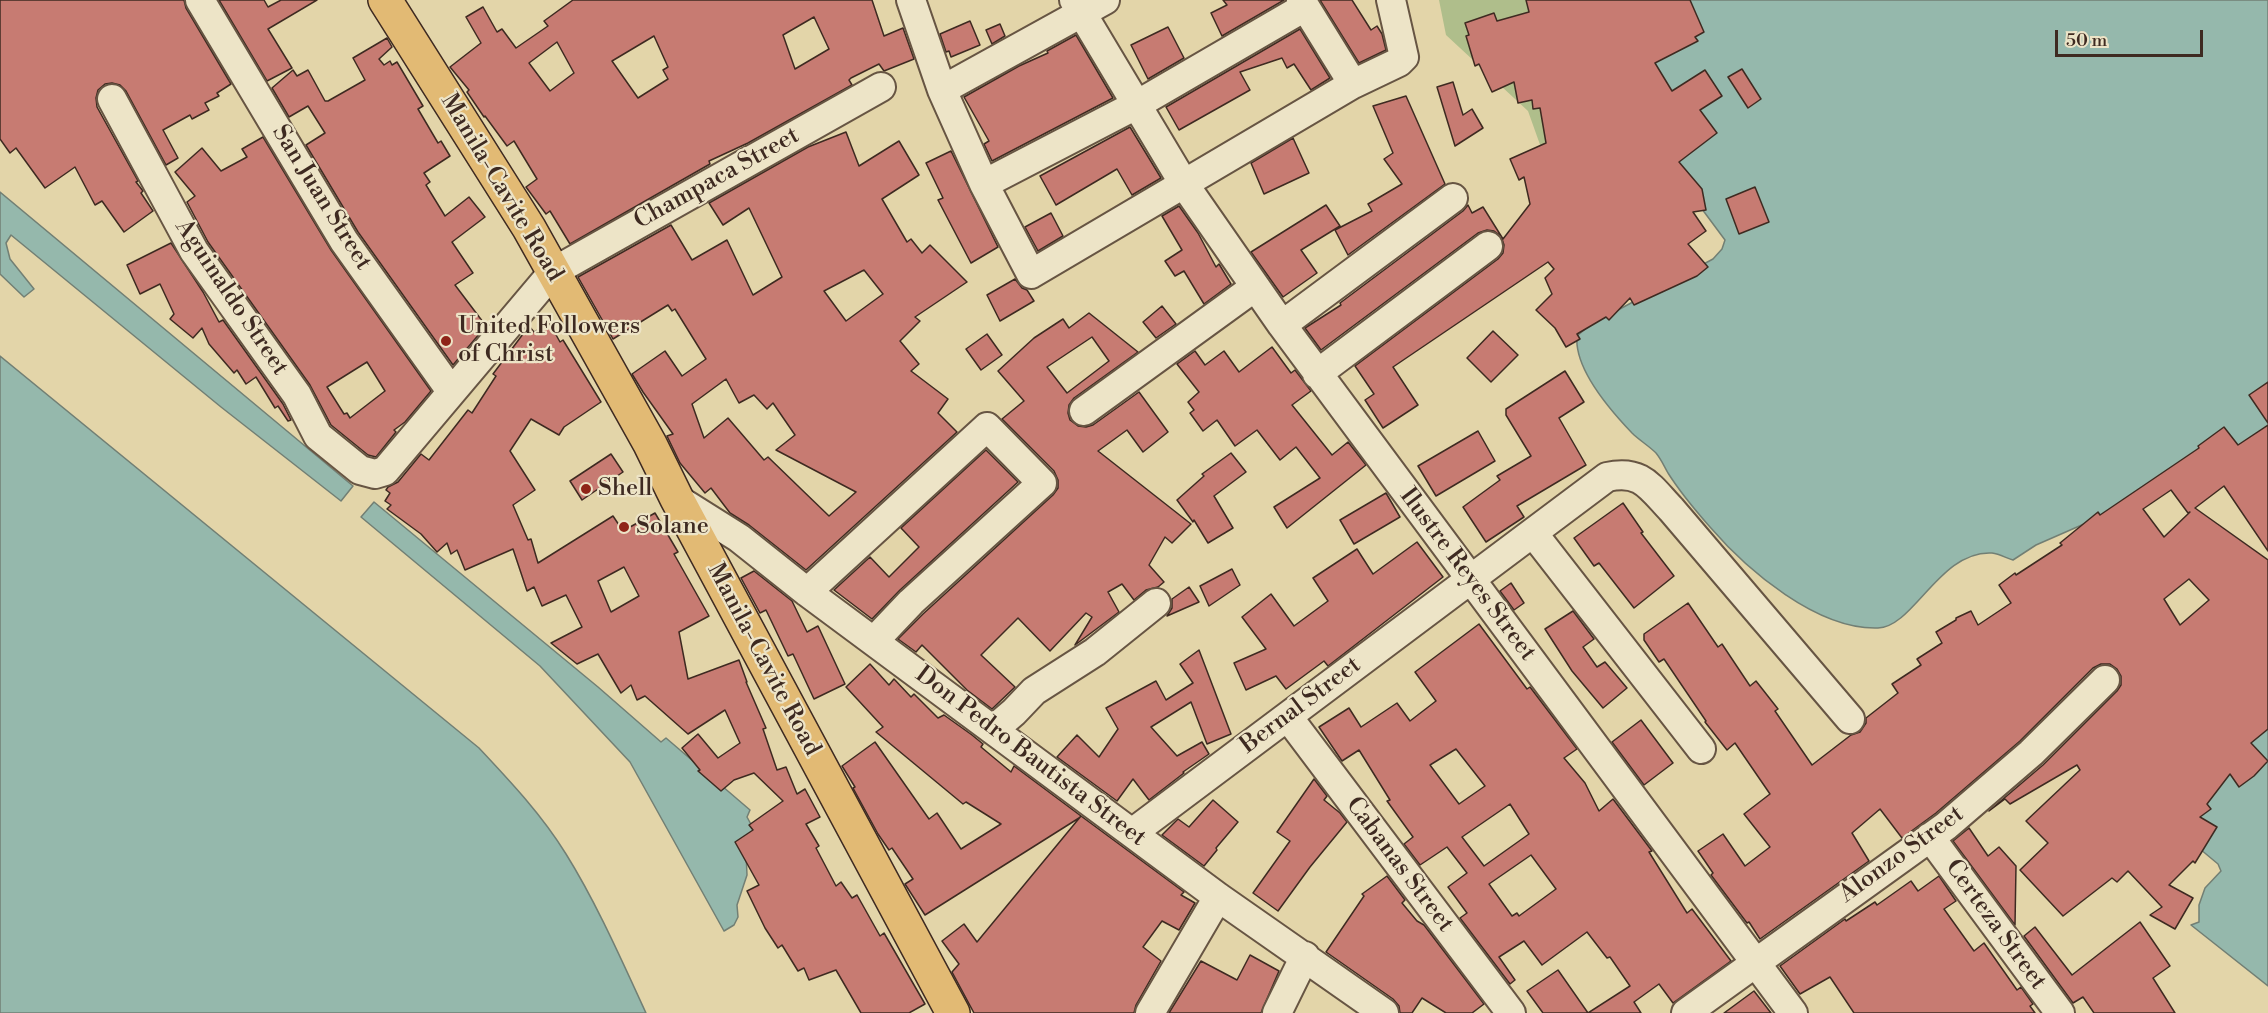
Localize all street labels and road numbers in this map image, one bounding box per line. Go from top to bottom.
street label: Manila-Cavite Road [434,89,568,287]
street label: San Juan Street [265,120,377,276]
street label: Champaca Street [629,122,805,236]
street label: Aguinaldo Street [168,215,294,381]
street label: Ilustre Reyes Street [1393,483,1541,667]
street label: Manila-Cavite Road [700,559,826,761]
street label: Bernal Street [1235,651,1367,761]
street label: Don Pedro Bautista Street [909,661,1151,853]
street label: Cabanas Street [1339,792,1459,938]
street label: Alonzo Street [1834,800,1970,910]
street label: Certeza Street [1938,854,2052,996]

